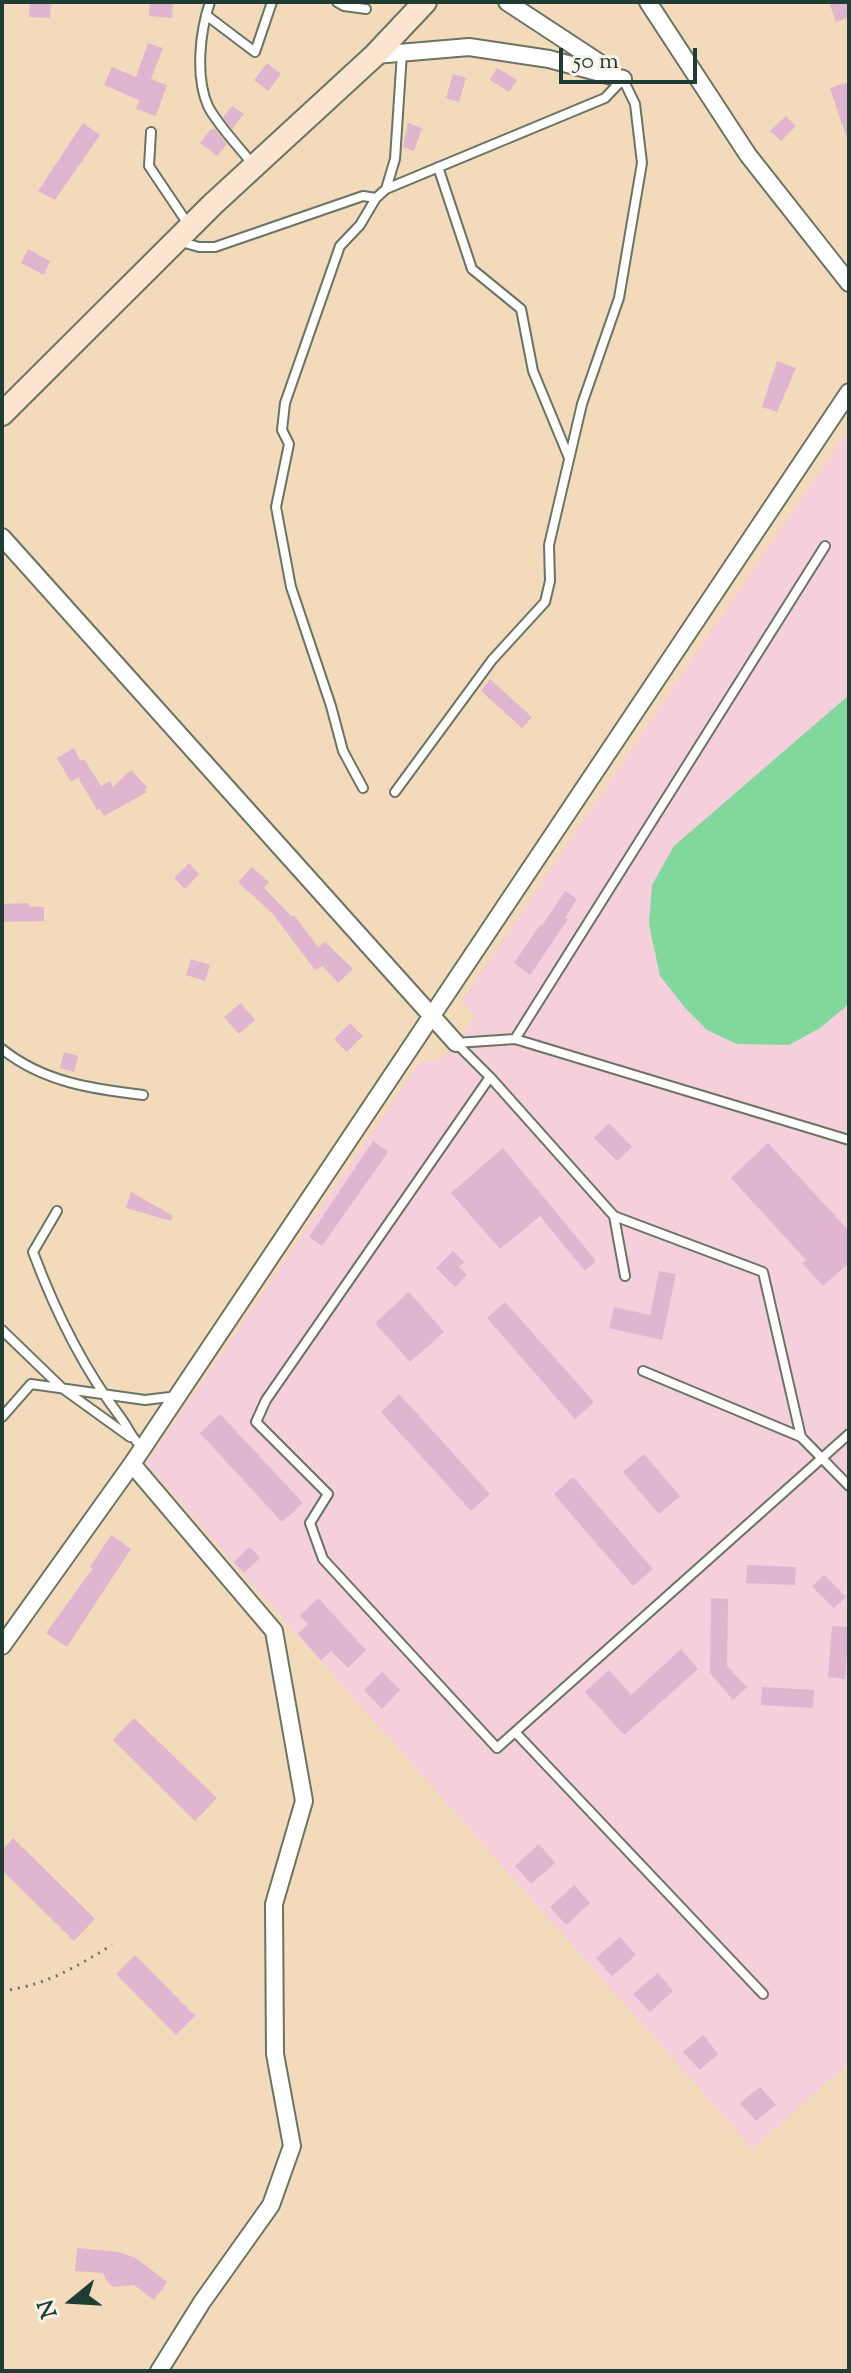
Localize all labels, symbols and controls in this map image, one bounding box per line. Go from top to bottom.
scale bar [563,32,701,82]
text: 50 m [573,45,619,79]
north arrow [32,2261,112,2341]
text: N [31,2295,67,2322]

